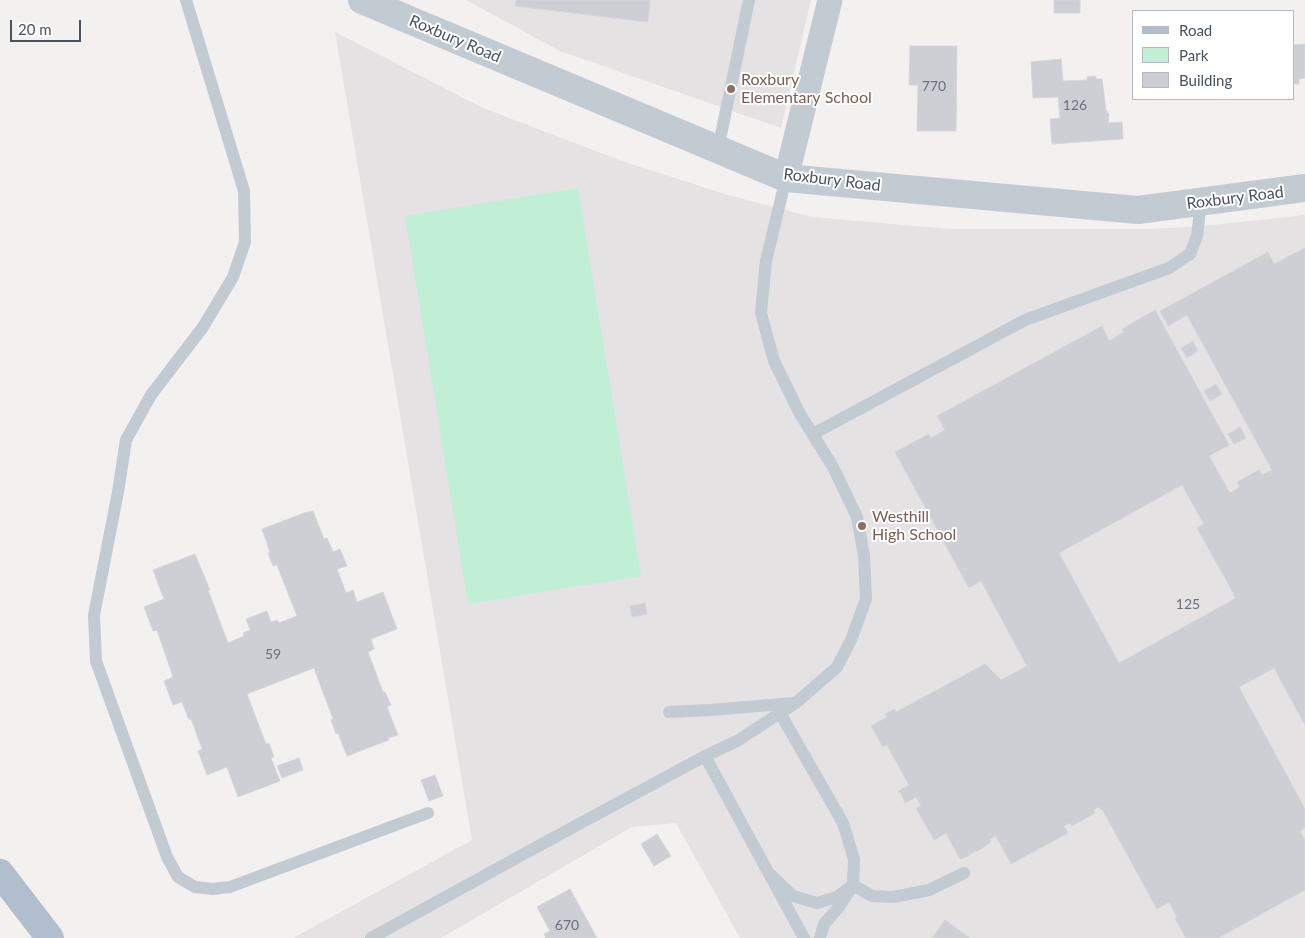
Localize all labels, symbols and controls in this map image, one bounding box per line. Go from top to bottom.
scale bar [12,10,84,42]
legend [1132,10,1295,100]
street label: Roxbury Road [406,11,504,67]
text: 20 m [18,20,52,38]
text: Road [1179,21,1212,39]
text: Park [1179,46,1208,64]
place label: Roxbury Elementary School [741,70,872,108]
text: Building [1179,71,1232,89]
house number: 770 [922,78,946,94]
marker: Roxbury Elementary School [725,83,737,95]
house number: 126 [1063,97,1087,113]
street label: Roxbury Road [782,165,882,195]
street label: Roxbury Road [1185,183,1285,213]
place label: Westhill High School [872,507,956,545]
marker: Westhill High School [856,520,868,532]
house number: 125 [1176,596,1200,612]
house number: 59 [265,646,281,662]
house number: 670 [555,917,579,933]

